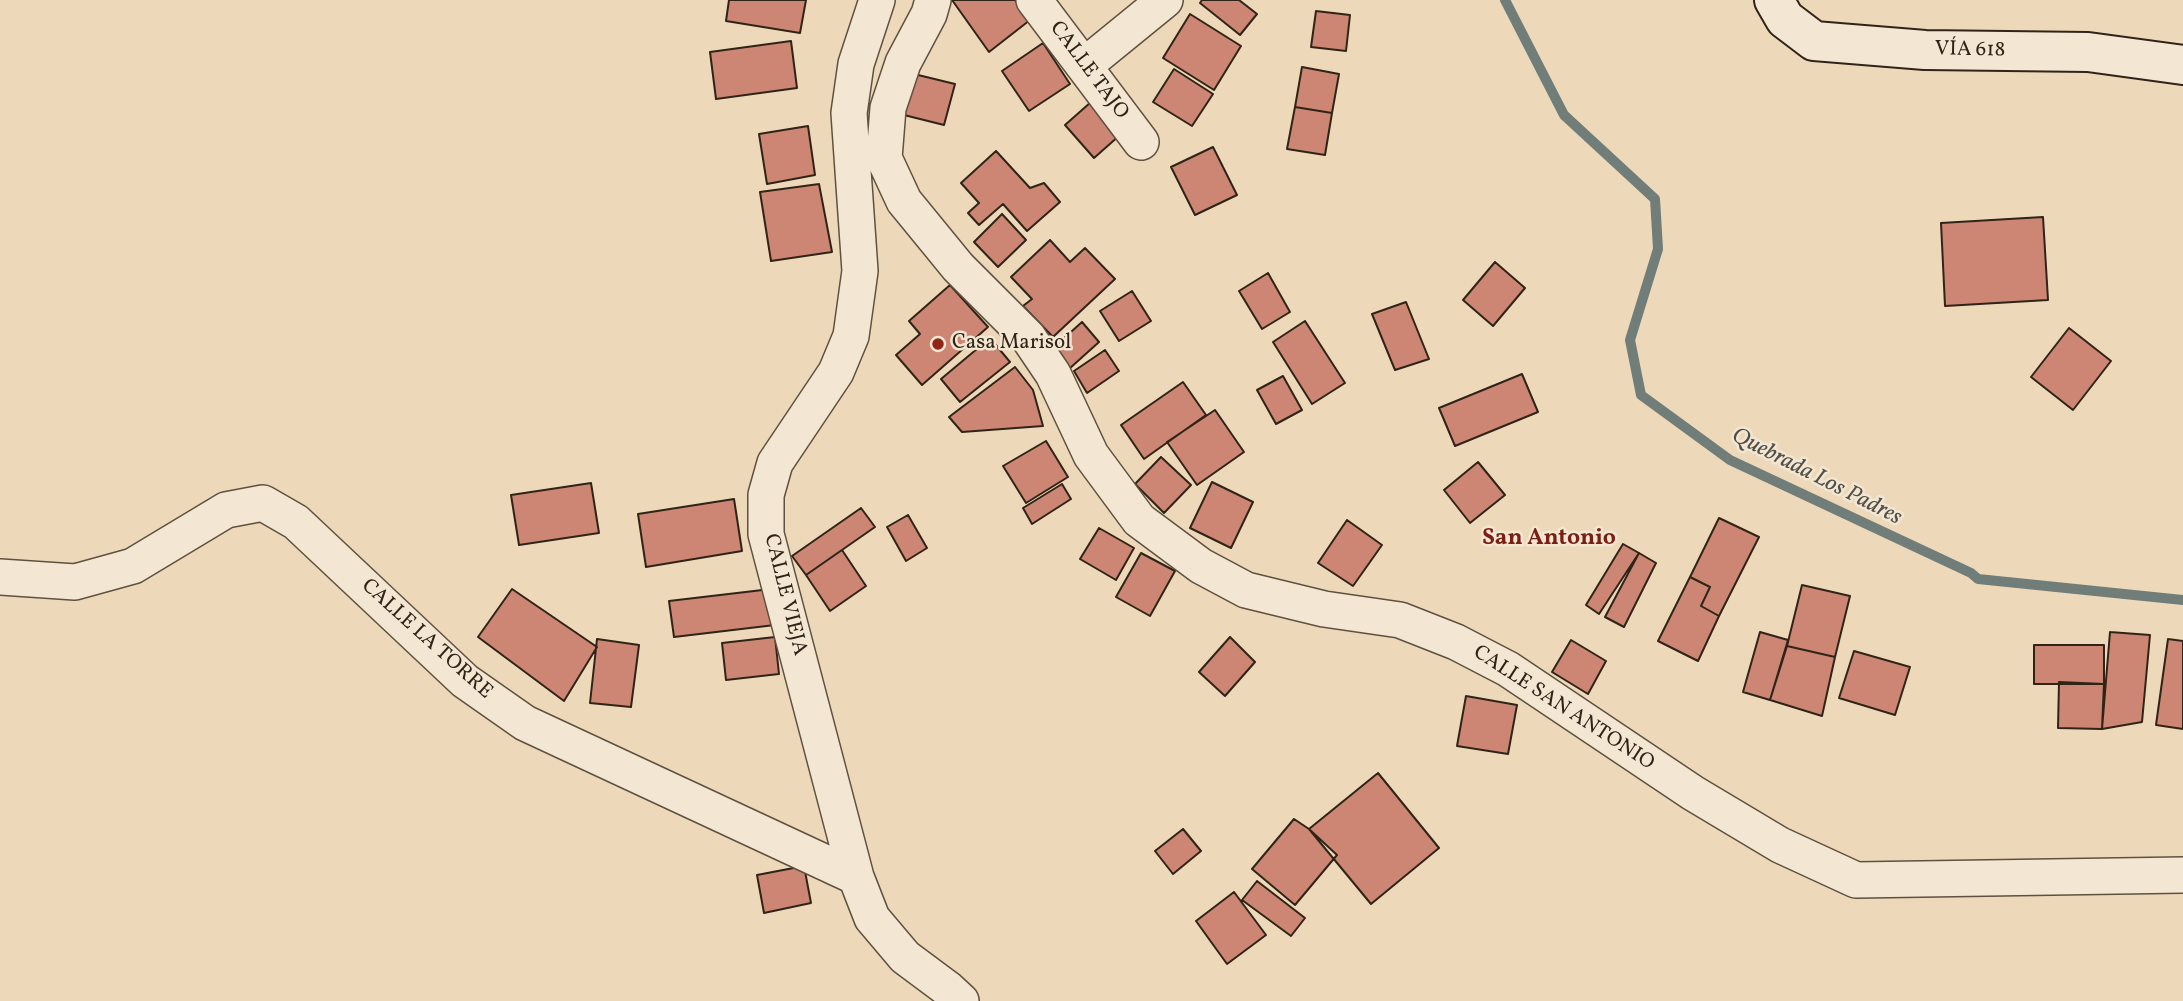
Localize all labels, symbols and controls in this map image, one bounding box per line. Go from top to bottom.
street label: CALLE TAJO [1043,17,1133,125]
street label: VÍA 618 [1935,38,2005,64]
place label: Casa Marisol [952,331,1071,357]
marker: Casa Marisol [930,336,946,352]
water label: Quebrada Los Padres [1726,423,1906,533]
district label: San Antonio [1482,526,1616,554]
street label: CALLE VIEJA [757,532,811,658]
street label: CALLE LA TORRE [355,574,497,706]
street label: CALLE SAN ANTONIO [1468,641,1658,777]

